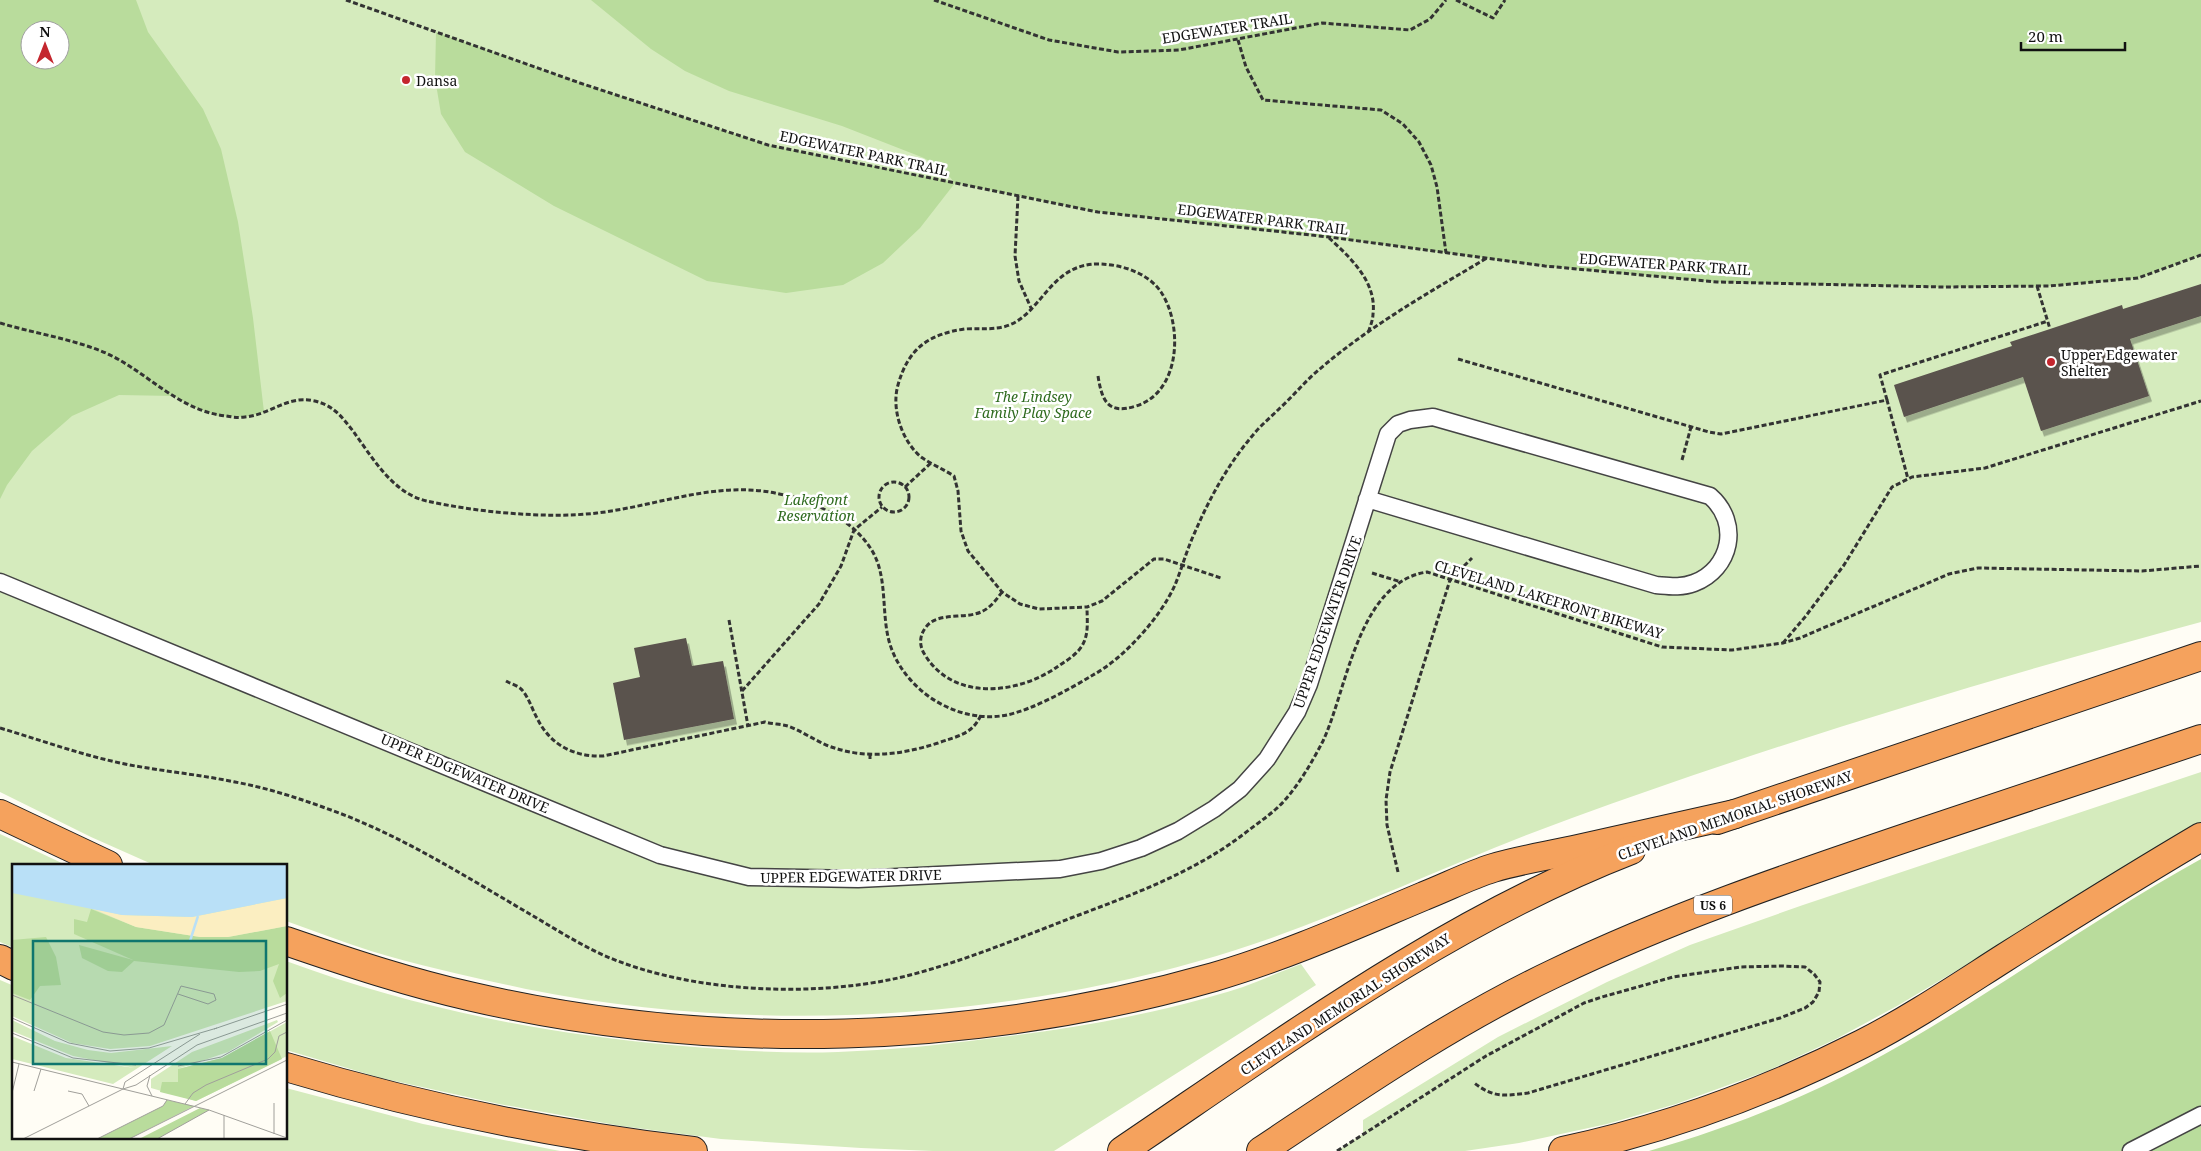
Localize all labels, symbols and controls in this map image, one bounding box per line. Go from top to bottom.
street label: EDGEWATER TRAIL [1160,8,1294,48]
north arrow [20,20,70,70]
scale bar [2021,20,2125,52]
text: N [39,22,51,41]
text: 20 m [2028,26,2063,46]
place label: Dansa [416,71,457,90]
marker: Dansa [400,74,412,86]
street label: EDGEWATER PARK TRAIL [778,126,950,180]
street label: EDGEWATER PARK TRAIL [1177,199,1350,239]
street label: EDGEWATER PARK TRAIL [1579,249,1752,279]
place label: Upper Edgewater Shelter [2061,345,2178,380]
marker: Upper Edgewater Shelter [2045,356,2057,368]
park label: The Lindsey Family Play Space [973,387,1092,422]
park label: Lakefront Reservation [776,490,855,525]
street label: UPPER EDGEWATER DRIVE [1288,533,1366,711]
street label: CLEVELAND LAKEFRONT BIKEWAY [1432,555,1666,643]
street label: UPPER EDGEWATER DRIVE [378,729,552,817]
street label: CLEVELAND MEMORIAL SHOREWAY [1615,766,1855,864]
inset map [12,864,288,1138]
street label: UPPER EDGEWATER DRIVE [760,865,942,887]
road number: US 6 [1694,896,1732,914]
street label: CLEVELAND MEMORIAL SHOREWAY [1236,929,1454,1079]

